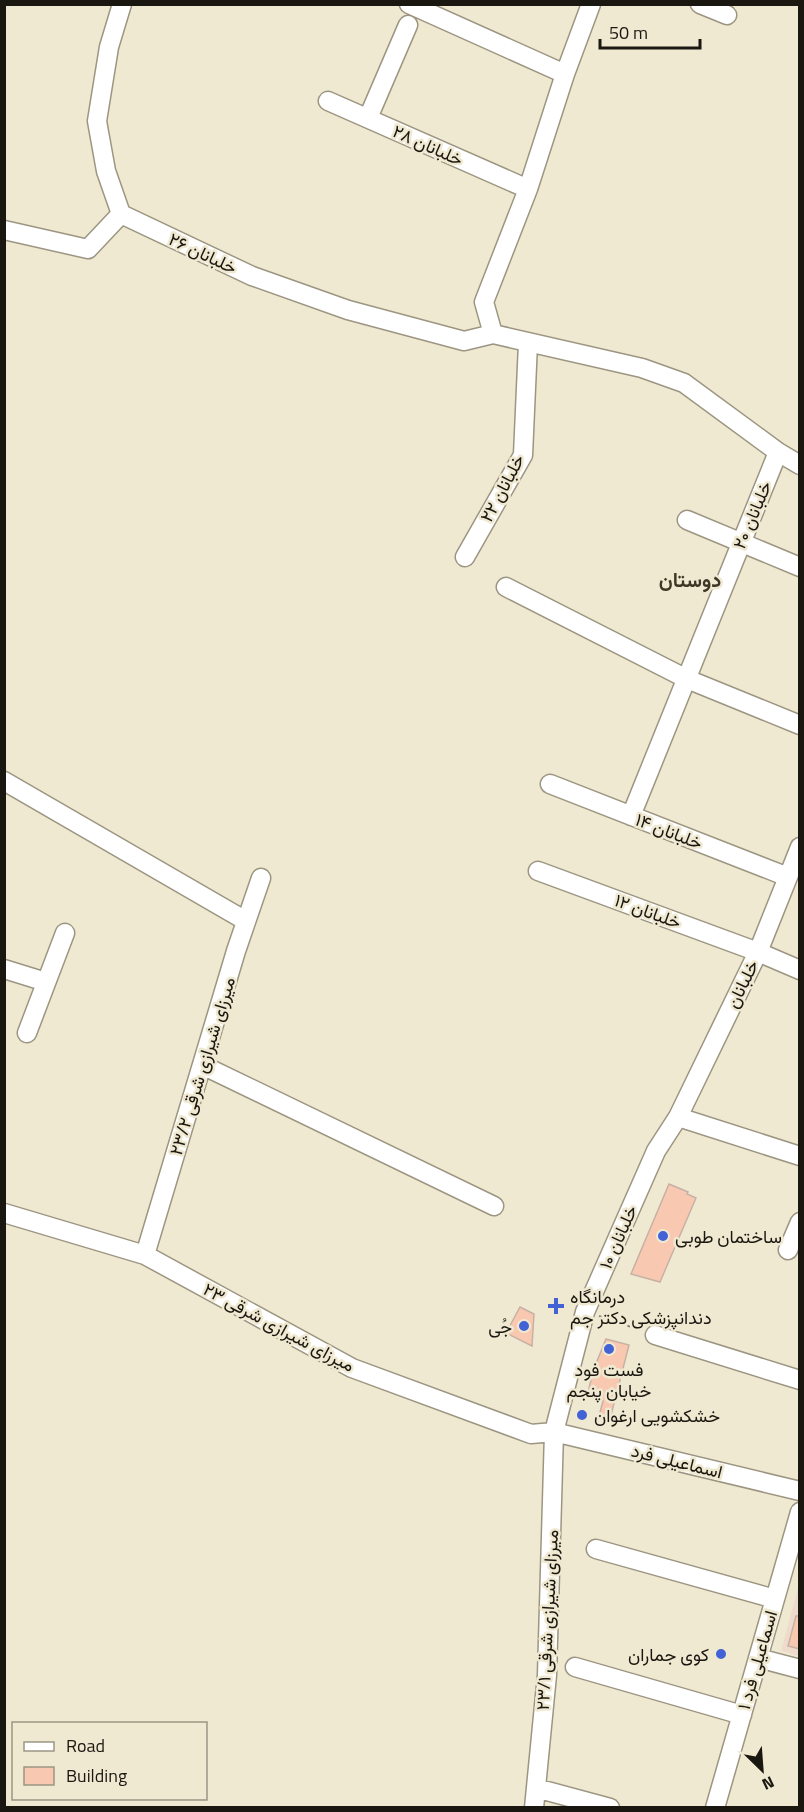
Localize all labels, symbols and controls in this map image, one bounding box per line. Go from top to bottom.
scale bar [600,12,700,50]
text: 50 m [609,19,648,46]
street label: ۲۸ خلبانان [388,117,468,173]
street label: ۲۶ خلبانان [164,225,242,281]
street label: ۲۲ خلبانان [473,449,531,527]
street label: ۲۰ خلبانان [726,477,778,553]
district label: دوستان [659,564,721,595]
street label: ۱۴ خلبانان [631,806,707,856]
street label: ۱۲ خلبانان [611,886,685,936]
street label: خلبانان [719,955,765,1013]
street label: ۲۳/۲ میرزای شیرازی شرقی [162,974,242,1158]
street label: ۱۰ خلبانان [592,1201,644,1273]
place label: ساختمان طوبی [675,1223,782,1250]
marker: ساختمان طوبی [656,1229,670,1243]
street label: ۲۳ میرزای شیرازی شرقی [198,1276,360,1378]
place label: درمانگاه دندانپزشکی دکتر جم [570,1283,712,1331]
marker: درمانگاه دندانپزشکی دکتر جم [547,1297,565,1315]
place label: جُی [488,1313,512,1340]
marker: جُی [517,1319,531,1333]
marker: فست فود خیابان پنجم [602,1342,616,1356]
place label: فست فود خیابان پنجم [567,1356,651,1404]
place label: خشکشویی ارغوان [594,1402,720,1429]
marker: خشکشویی ارغوان [575,1408,589,1422]
street label: اسماعیلی فرد [629,1437,725,1485]
street label: ۲۳/۱ میرزای شیرازی شرقی [529,1529,565,1711]
street label: ۱ اسماعیلی فرد [730,1607,784,1713]
place label: کوی جماران [628,1641,709,1668]
marker: کوی جماران [714,1647,728,1661]
legend [12,1722,207,1800]
text: Road [66,1732,105,1759]
north arrow [732,1740,792,1800]
text: Building [66,1762,127,1789]
text: N [758,1770,778,1797]

